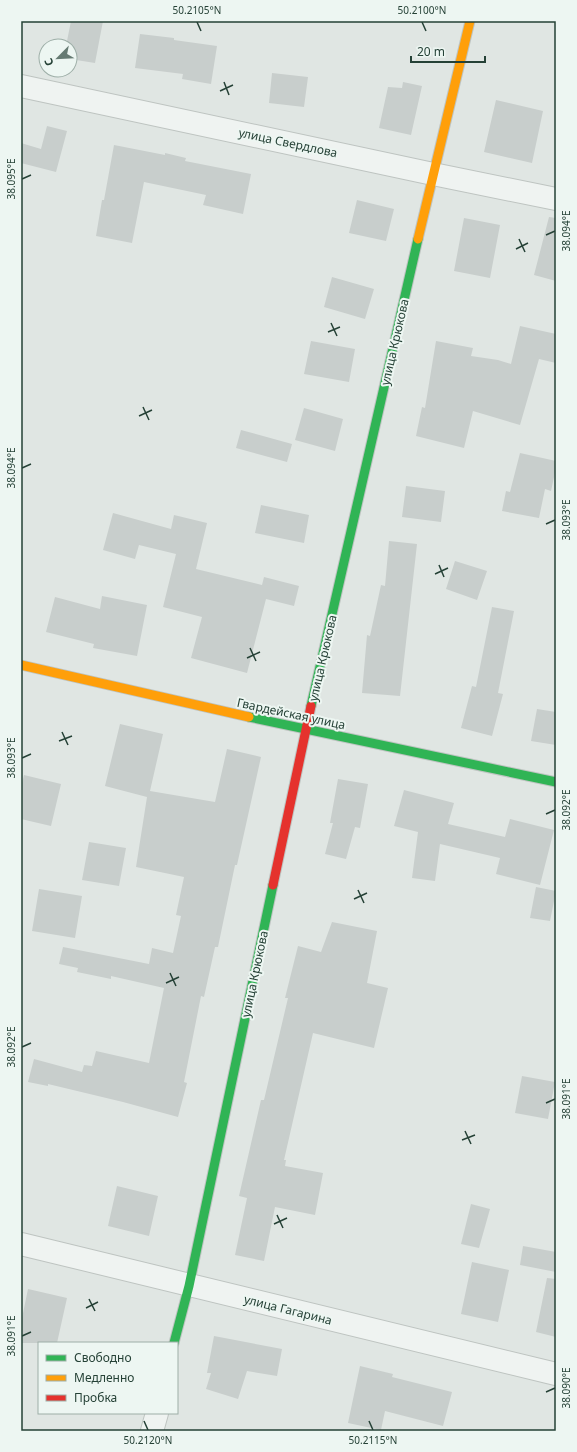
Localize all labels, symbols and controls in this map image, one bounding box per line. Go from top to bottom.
text: 50.2105°N [173,3,221,17]
text: 50.2100°N [398,3,446,17]
north arrow [38,38,78,78]
scale bar [411,38,485,64]
text: 20 m [417,43,445,60]
text: С [40,56,57,69]
street label: улица Свердлова [237,124,339,161]
text: 38.095°E [4,158,18,200]
text: 38.094°E [559,210,573,252]
street label: улица Крюкова [376,297,413,387]
text: 38.094°E [4,447,18,489]
text: 38.093°E [559,499,573,541]
street label: улица Крюкова [304,613,341,703]
street label: Гвардейская улица [235,694,347,733]
text: 38.093°E [4,737,18,779]
text: 38.092°E [559,789,573,831]
street label: улица Крюкова [237,929,272,1019]
text: 38.092°E [4,1026,18,1068]
text: 38.091°E [559,1078,573,1120]
street label: улица Гагарина [242,1290,334,1329]
text: 38.091°E [4,1315,18,1357]
legend [38,1342,178,1414]
text: Свободно [74,1349,132,1366]
text: 38.090°E [559,1367,573,1409]
text: Медленно [74,1369,134,1386]
text: Пробка [74,1389,117,1406]
text: 50.2120°N [124,1433,172,1447]
text: 50.2115°N [349,1433,397,1447]

